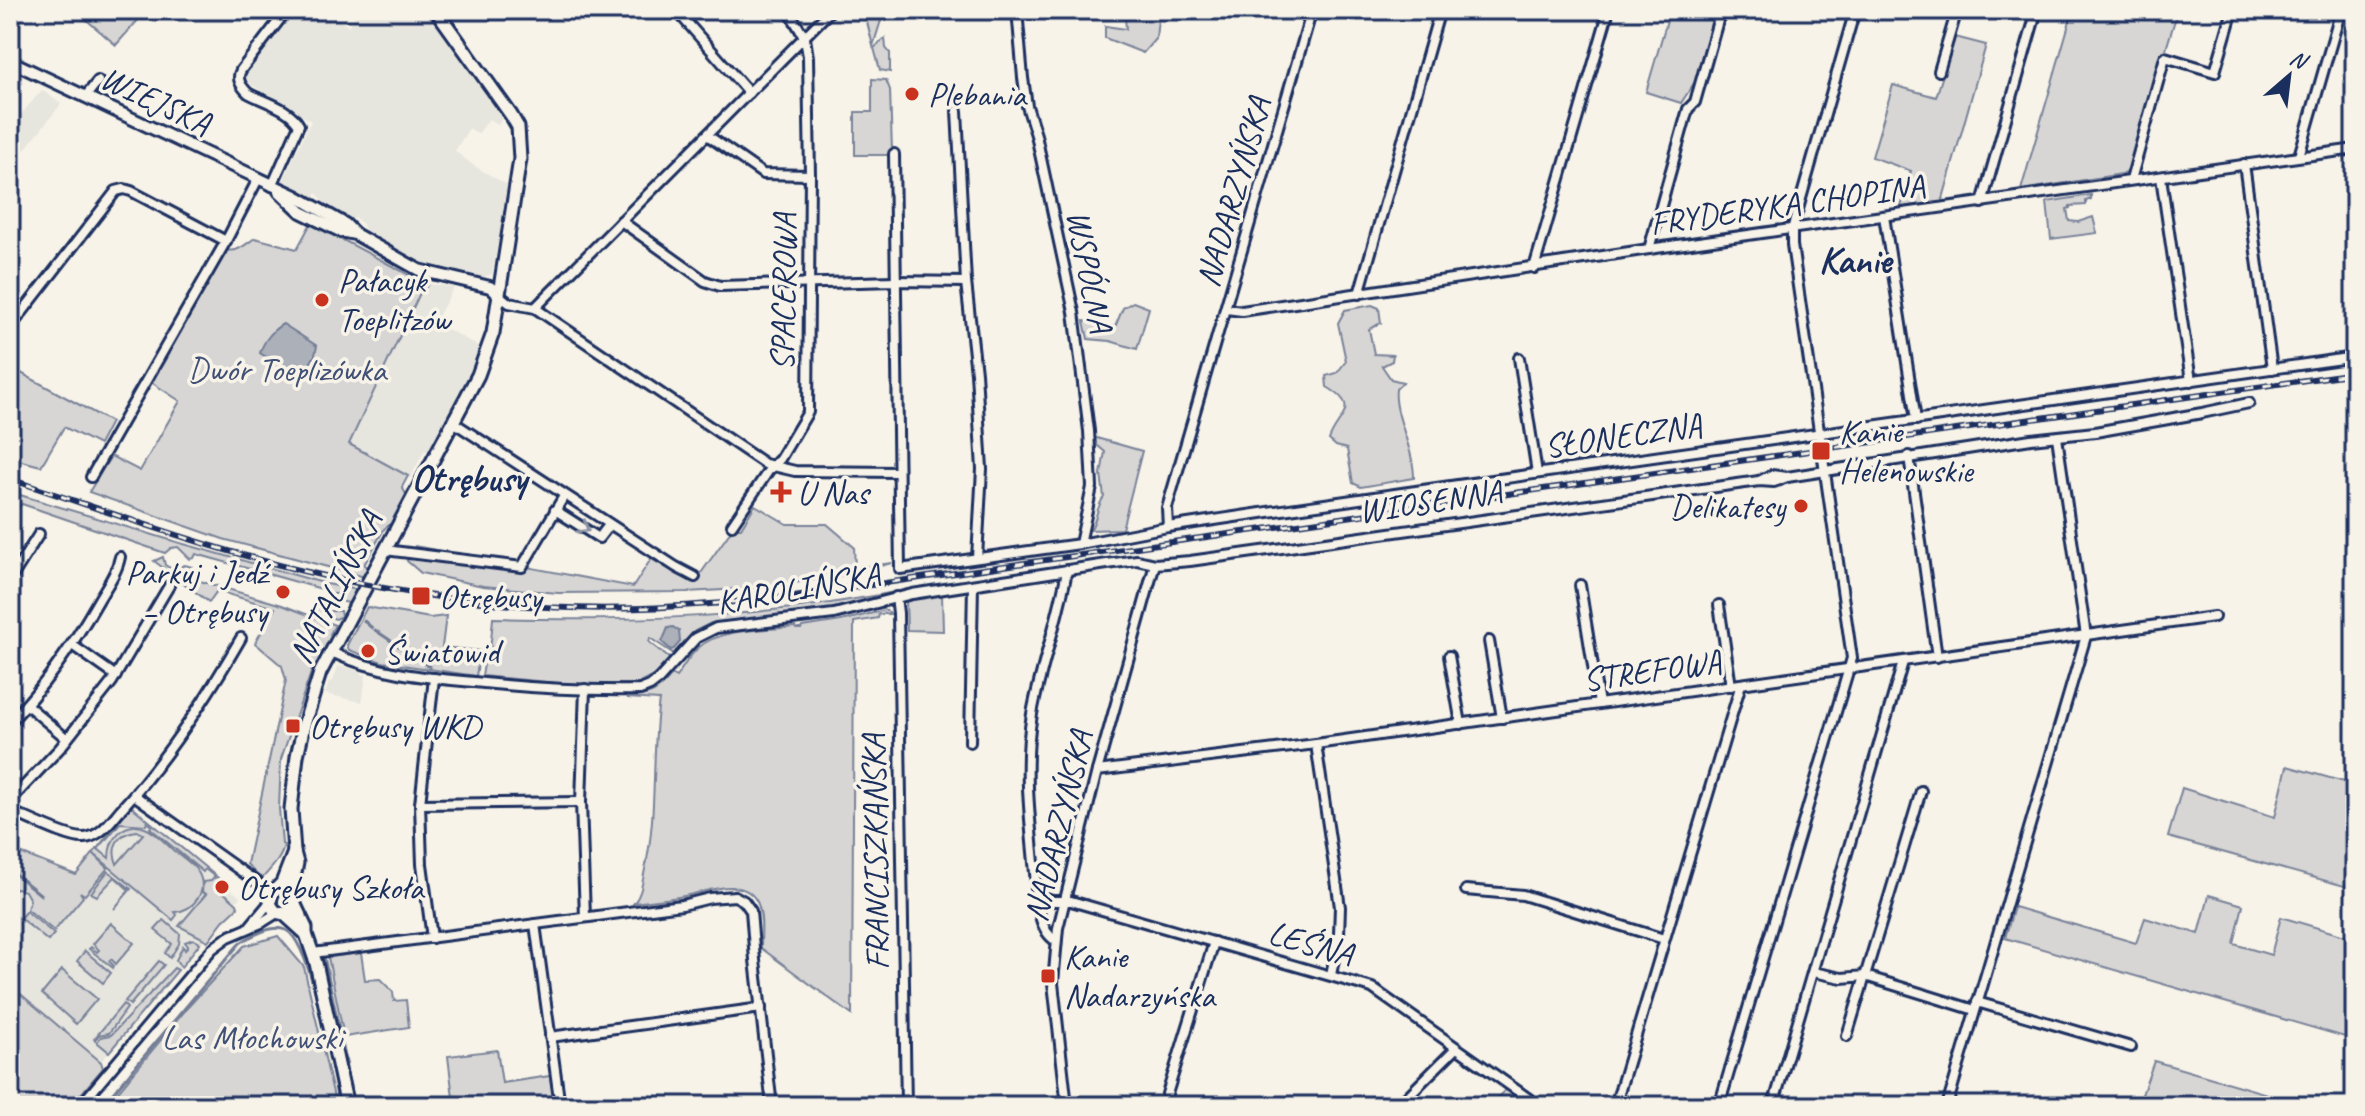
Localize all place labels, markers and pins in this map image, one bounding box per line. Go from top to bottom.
place label: Plebania [928,73,1028,116]
marker: Plebania [903,85,921,103]
place label: Pałacyk Toeplitzów [338,259,452,341]
marker: Pałacyk Toeplitzów [313,291,331,309]
place label: Kanie Helenowskie [1839,410,1975,492]
marker: Kanie Helenowskie [1810,440,1832,462]
place label: U Nas [797,471,872,514]
marker: U Nas [772,483,790,501]
place label: Delikatesy [1670,485,1787,528]
marker: Delikatesy [1792,497,1810,515]
place label: Parkuj i Jedź – Otrębusy [126,551,271,633]
place label: Otrębusy [439,575,545,618]
marker: Parkuj i Jedź – Otrębusy [274,583,292,601]
marker: Otrębusy [410,585,432,607]
place label: Światowid [384,630,504,673]
marker: Światowid [359,642,377,660]
place label: Otrębusy WKD [309,705,484,748]
marker: Otrębusy WKD [284,717,302,735]
place label: Otrębusy Szkoła [238,866,426,909]
marker: Otrębusy Szkoła [213,878,231,896]
place label: Kanie Nadarzyńska [1064,935,1217,1017]
marker: Kanie Nadarzyńska [1039,967,1057,985]

